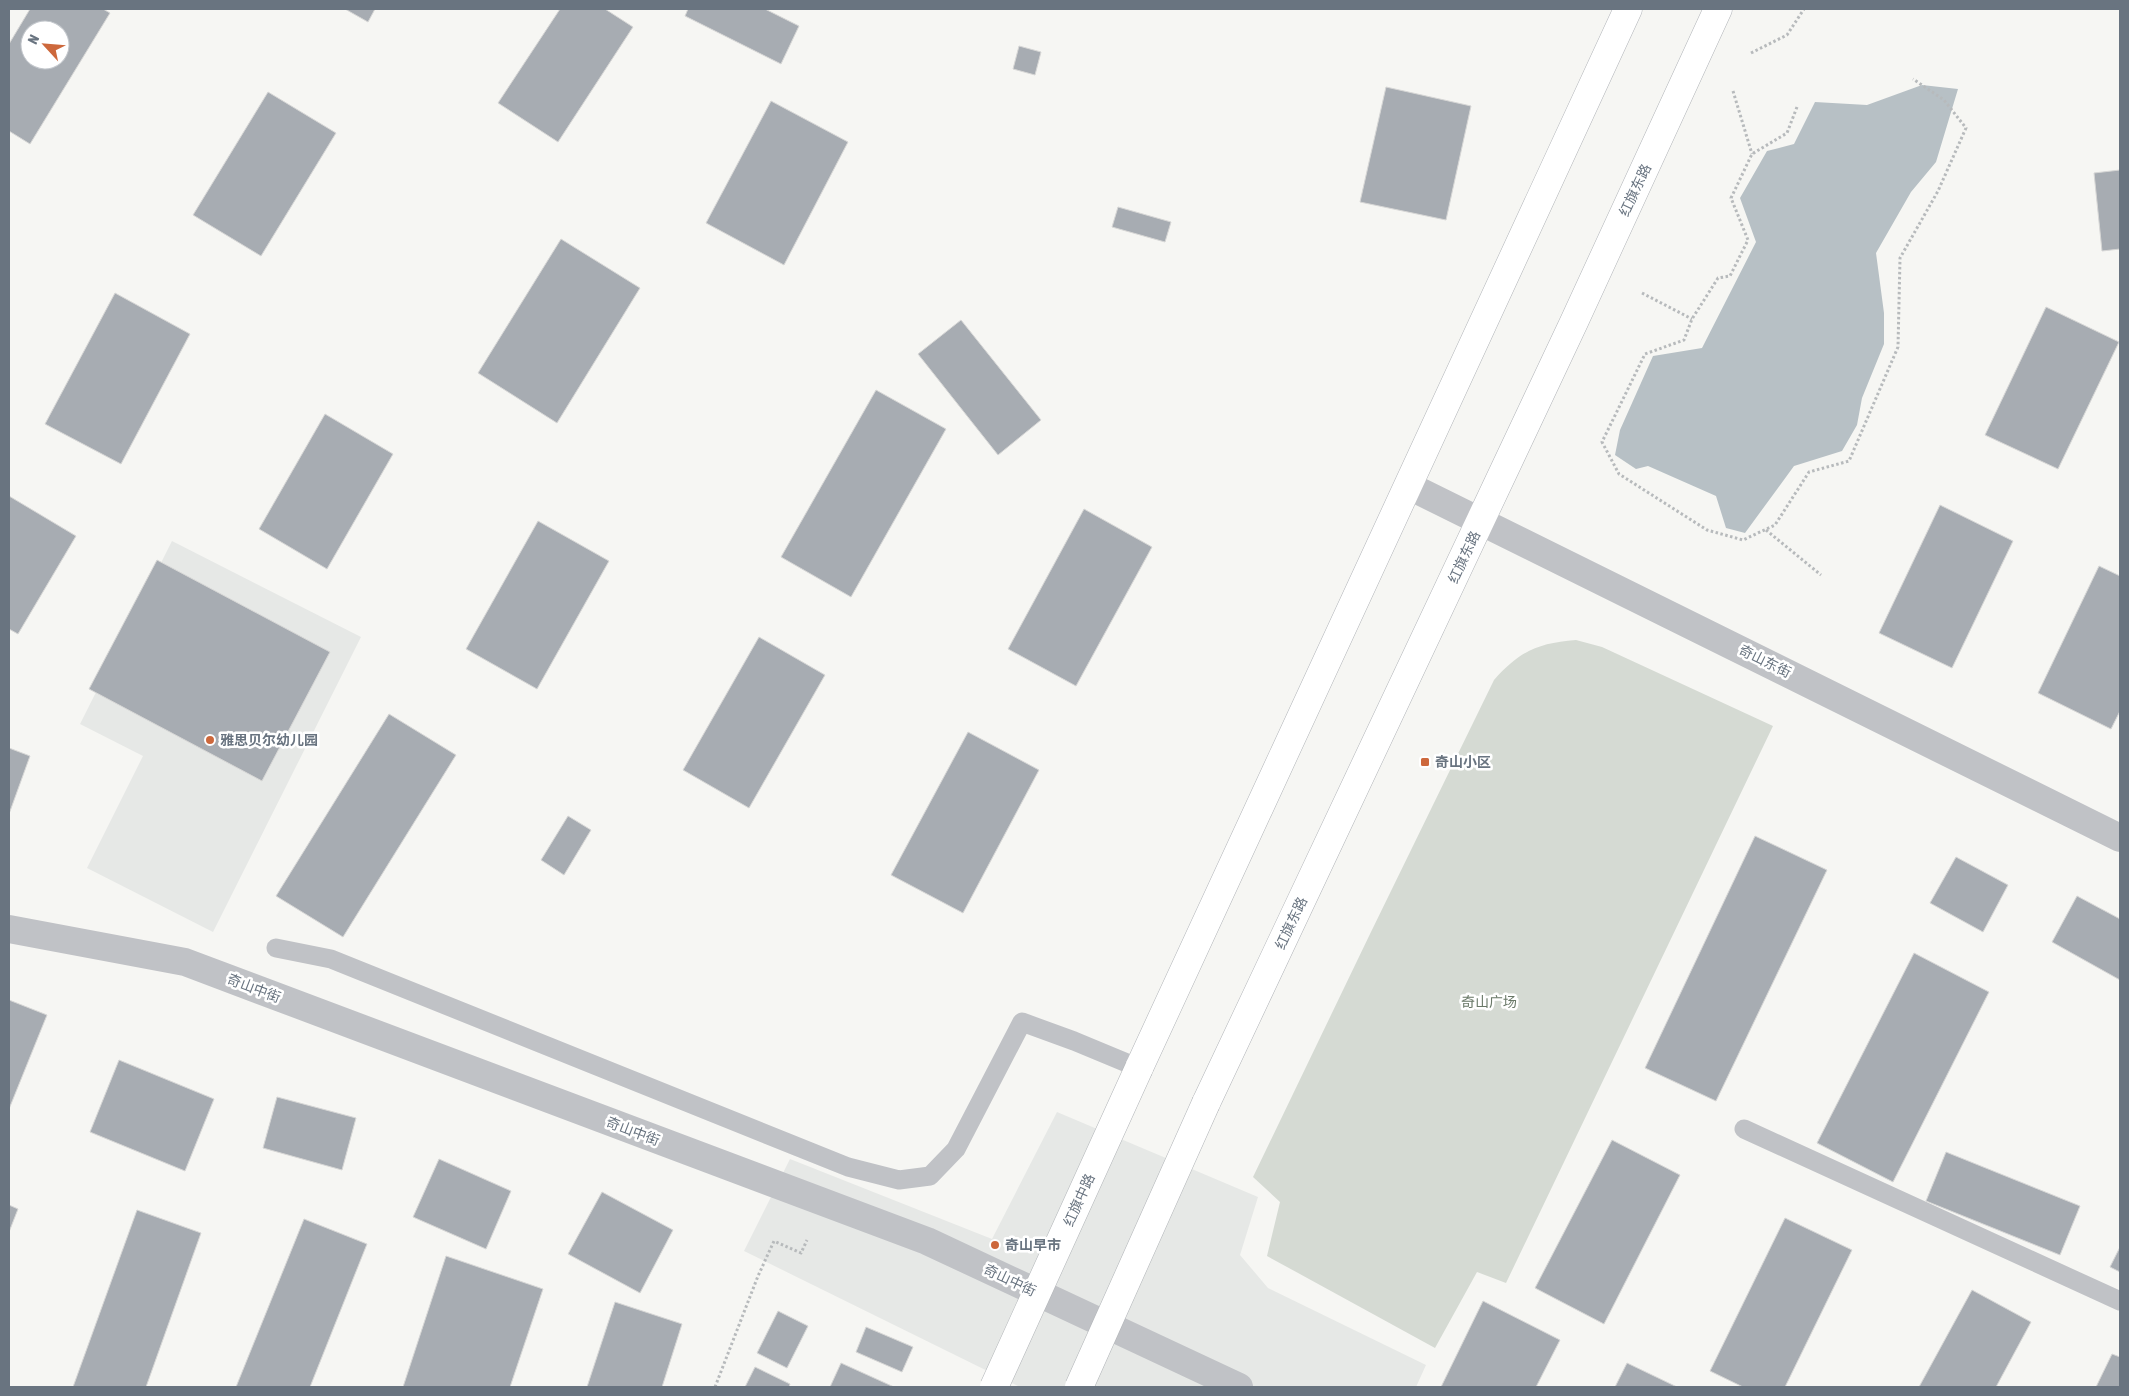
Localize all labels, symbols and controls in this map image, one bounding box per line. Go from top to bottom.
north arrow [20,20,70,70]
text: N [24,32,42,47]
street label: 红旗东路 [1616,161,1654,219]
street label: 红旗东路 [1445,528,1483,586]
street label: 奇山东街 [1736,642,1794,680]
place label: 雅思贝尔幼儿园 [220,732,318,748]
marker: 雅思贝尔幼儿园 [204,734,216,746]
place label: 奇山小区 [1435,754,1491,770]
marker: 奇山小区 [1419,756,1431,768]
street label: 红旗东路 [1272,894,1310,952]
street label: 奇山中街 [225,970,283,1006]
park label: 奇山广场 [1461,994,1517,1010]
street label: 奇山中街 [604,1113,662,1149]
street label: 红旗中路 [1060,1171,1098,1229]
place label: 奇山早市 [1005,1237,1061,1253]
marker: 奇山早市 [989,1239,1001,1251]
street label: 奇山中街 [981,1261,1039,1299]

